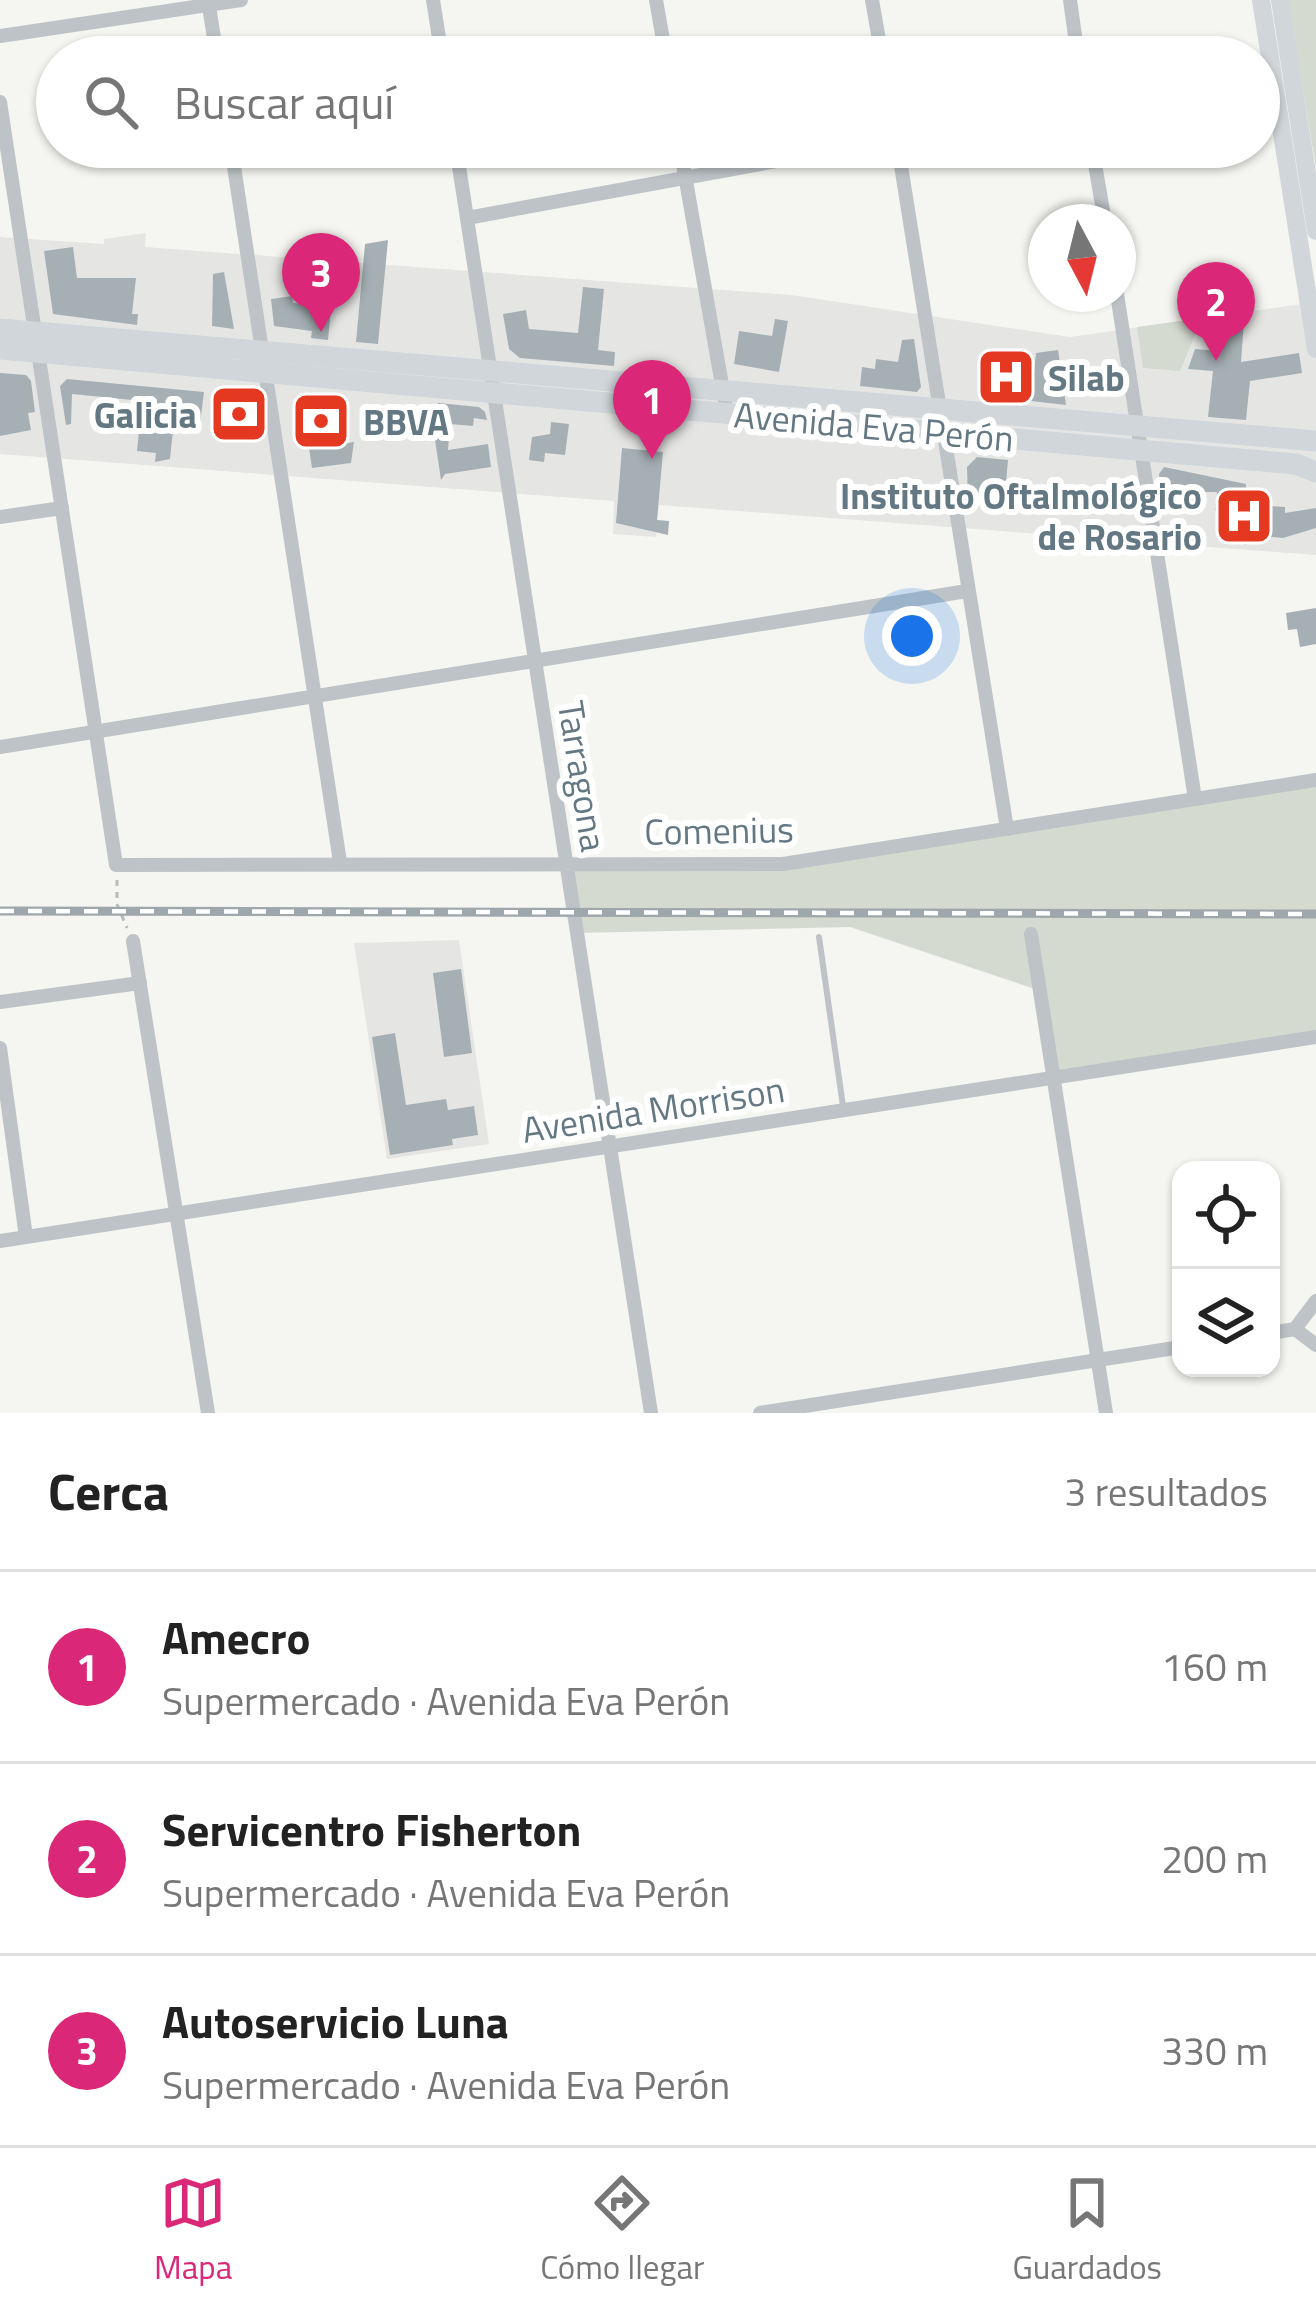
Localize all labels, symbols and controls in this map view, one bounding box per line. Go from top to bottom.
search box [36,36,1280,168]
text: Buscar aquí [174,68,394,136]
icon: search [78,69,144,135]
north arrow [1028,204,1136,312]
pin: 3 [282,233,360,332]
pin: 2 [1177,262,1255,361]
hospital icon: Silab [975,346,1037,408]
place label: Silab [1048,350,1125,405]
pin: 1 [613,360,691,459]
bank icon: Galicia [208,383,270,445]
street label: Avenida Eva Perón [732,386,1016,466]
place label: Galicia [94,387,197,442]
bank icon: BBVA [290,390,352,452]
place label: BBVA [363,394,449,449]
place label: Instituto Oftalmológico de Rosario [840,468,1202,564]
hospital icon: Instituto Oftalmológico de Rosario [1213,485,1275,547]
your location [882,606,942,666]
street label: Tarragona [544,697,622,855]
street label: Comenius [644,801,794,859]
street label: Avenida Morrison [518,1061,788,1157]
map controls [1172,1161,1280,1377]
button: locate [1172,1161,1280,1269]
button: layers [1172,1269,1280,1377]
text: Cerca [48,1452,169,1530]
text: 3 resultados [1064,1462,1268,1521]
text: Amecro [162,1603,311,1671]
text: 1 [76,1637,98,1696]
text: 160 m [1161,1637,1268,1696]
text: Supermercado · Avenida Eva Perón [162,1671,730,1730]
text: Servicentro Fisherton [162,1795,581,1863]
text: 2 [76,1829,98,1888]
text: 200 m [1161,1829,1268,1888]
text: Supermercado · Avenida Eva Perón [162,1863,730,1922]
text: Autoservicio Luna [162,1987,509,2055]
text: 3 [76,2021,98,2080]
text: 330 m [1161,2021,1268,2080]
text: Supermercado · Avenida Eva Perón [162,2055,730,2114]
tab: Mapa [154,2170,232,2292]
tab: Cómo llegar [540,2170,704,2292]
tab: Guardados [1012,2170,1162,2292]

